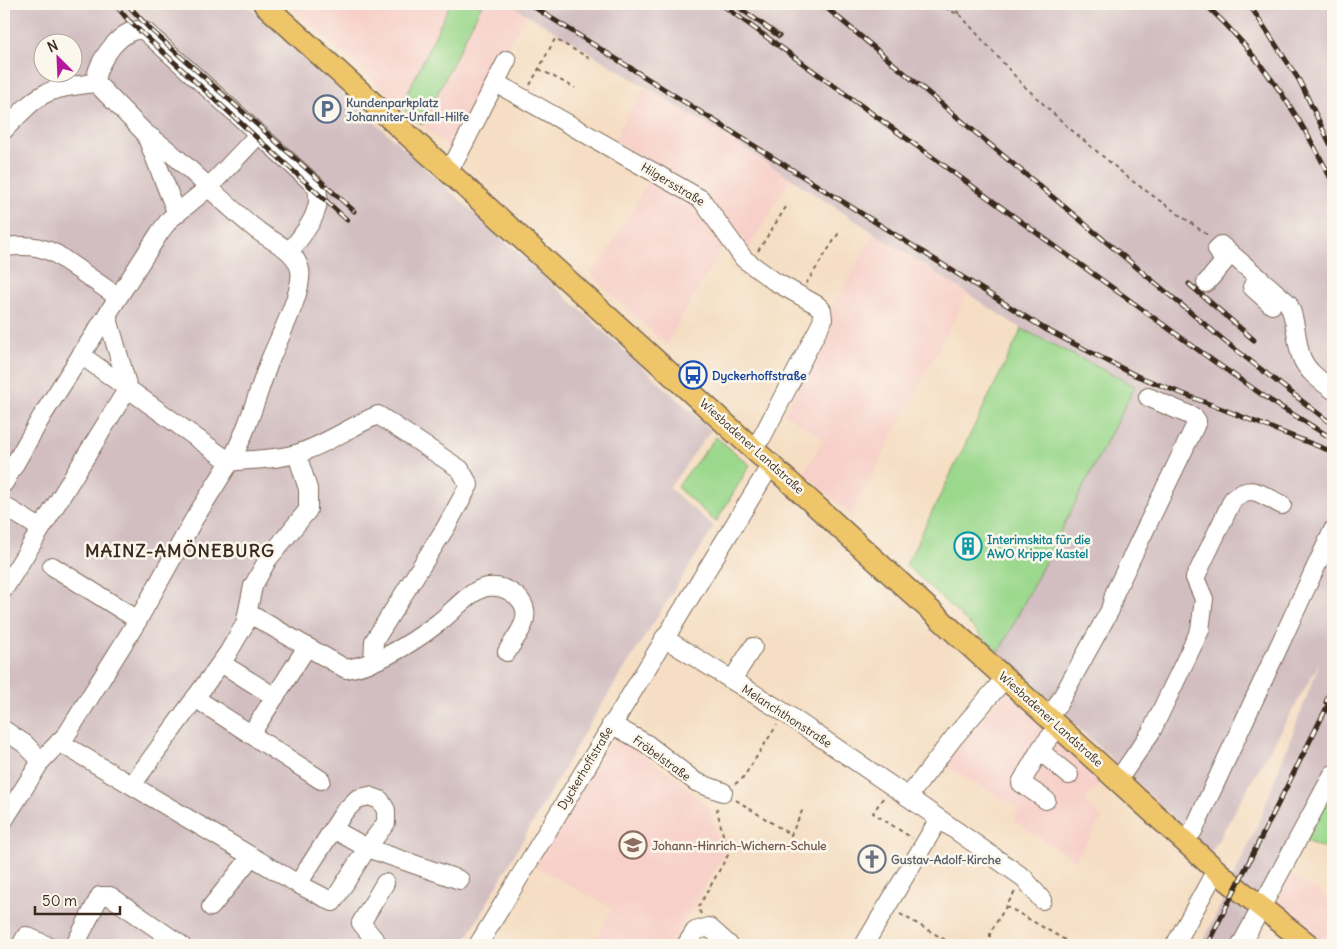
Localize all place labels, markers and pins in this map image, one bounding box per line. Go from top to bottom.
parking icon: Kundenparkplatz Johanniter-Unfall-Hilfe [312,94,342,124]
place label: Kundenparkplatz Johanniter-Unfall-Hilfe [346,95,470,124]
bus stop icon: Dyckerhoffstraße [678,360,708,390]
place label: Dyckerhoffstraße [712,368,807,384]
building icon: Interimskita für die AWO Krippe Kastel [953,531,983,561]
place label: Interimskita für die AWO Krippe Kastel [987,532,1091,562]
school or university icon: Johann-Hinrich-Wichern-Schule [618,830,648,860]
place label: Johann-Hinrich-Wichern-Schule [652,838,827,853]
church icon: Gustav-Adolf-Kirche [857,844,887,874]
place label: Gustav-Adolf-Kirche [891,852,1002,867]

